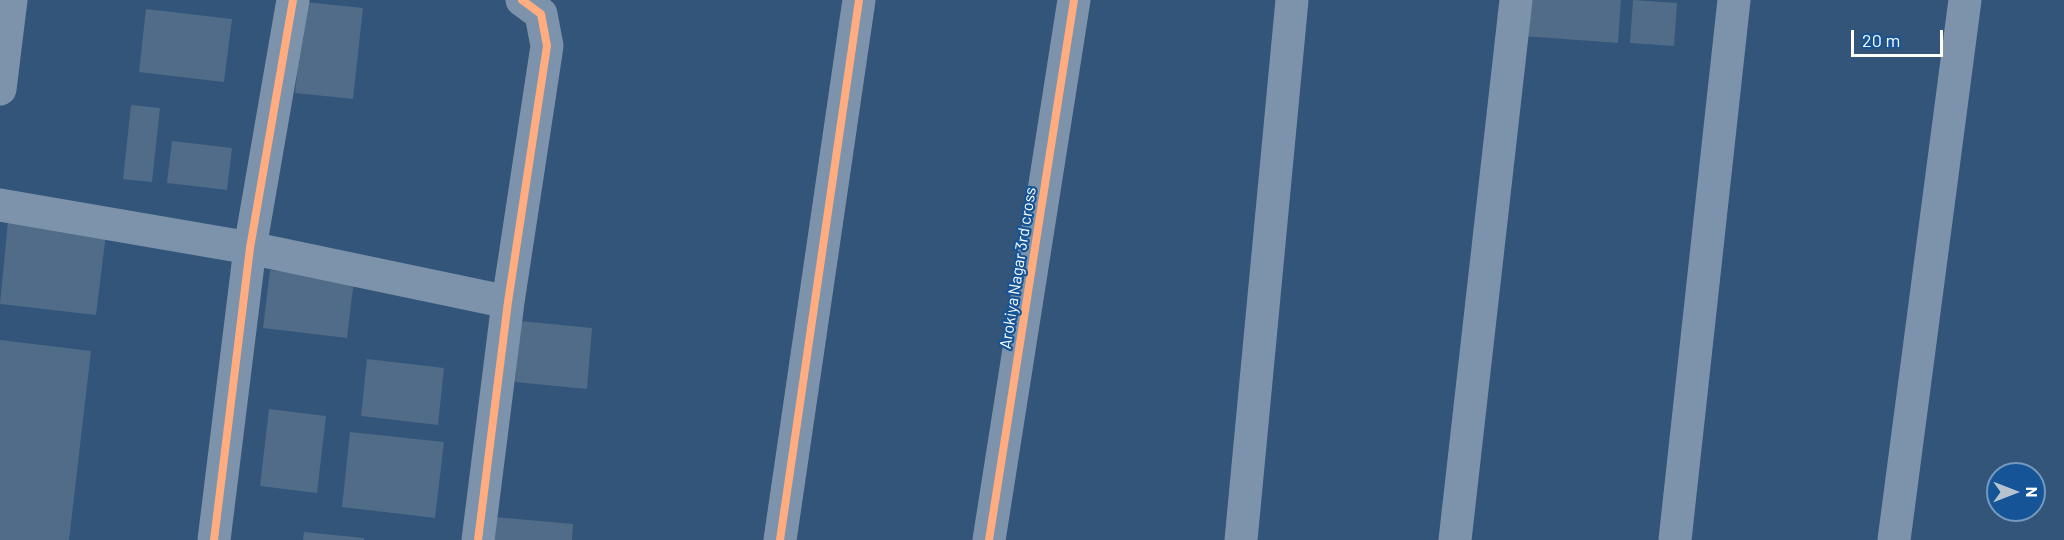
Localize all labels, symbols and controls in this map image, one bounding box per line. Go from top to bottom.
scale bar [1854,18,1946,56]
text: 20 m [1862,29,1900,51]
street label: Arokiya Nagar 3rd cross [996,186,1040,350]
north arrow [1986,462,2046,522]
text: N [2023,487,2042,497]

